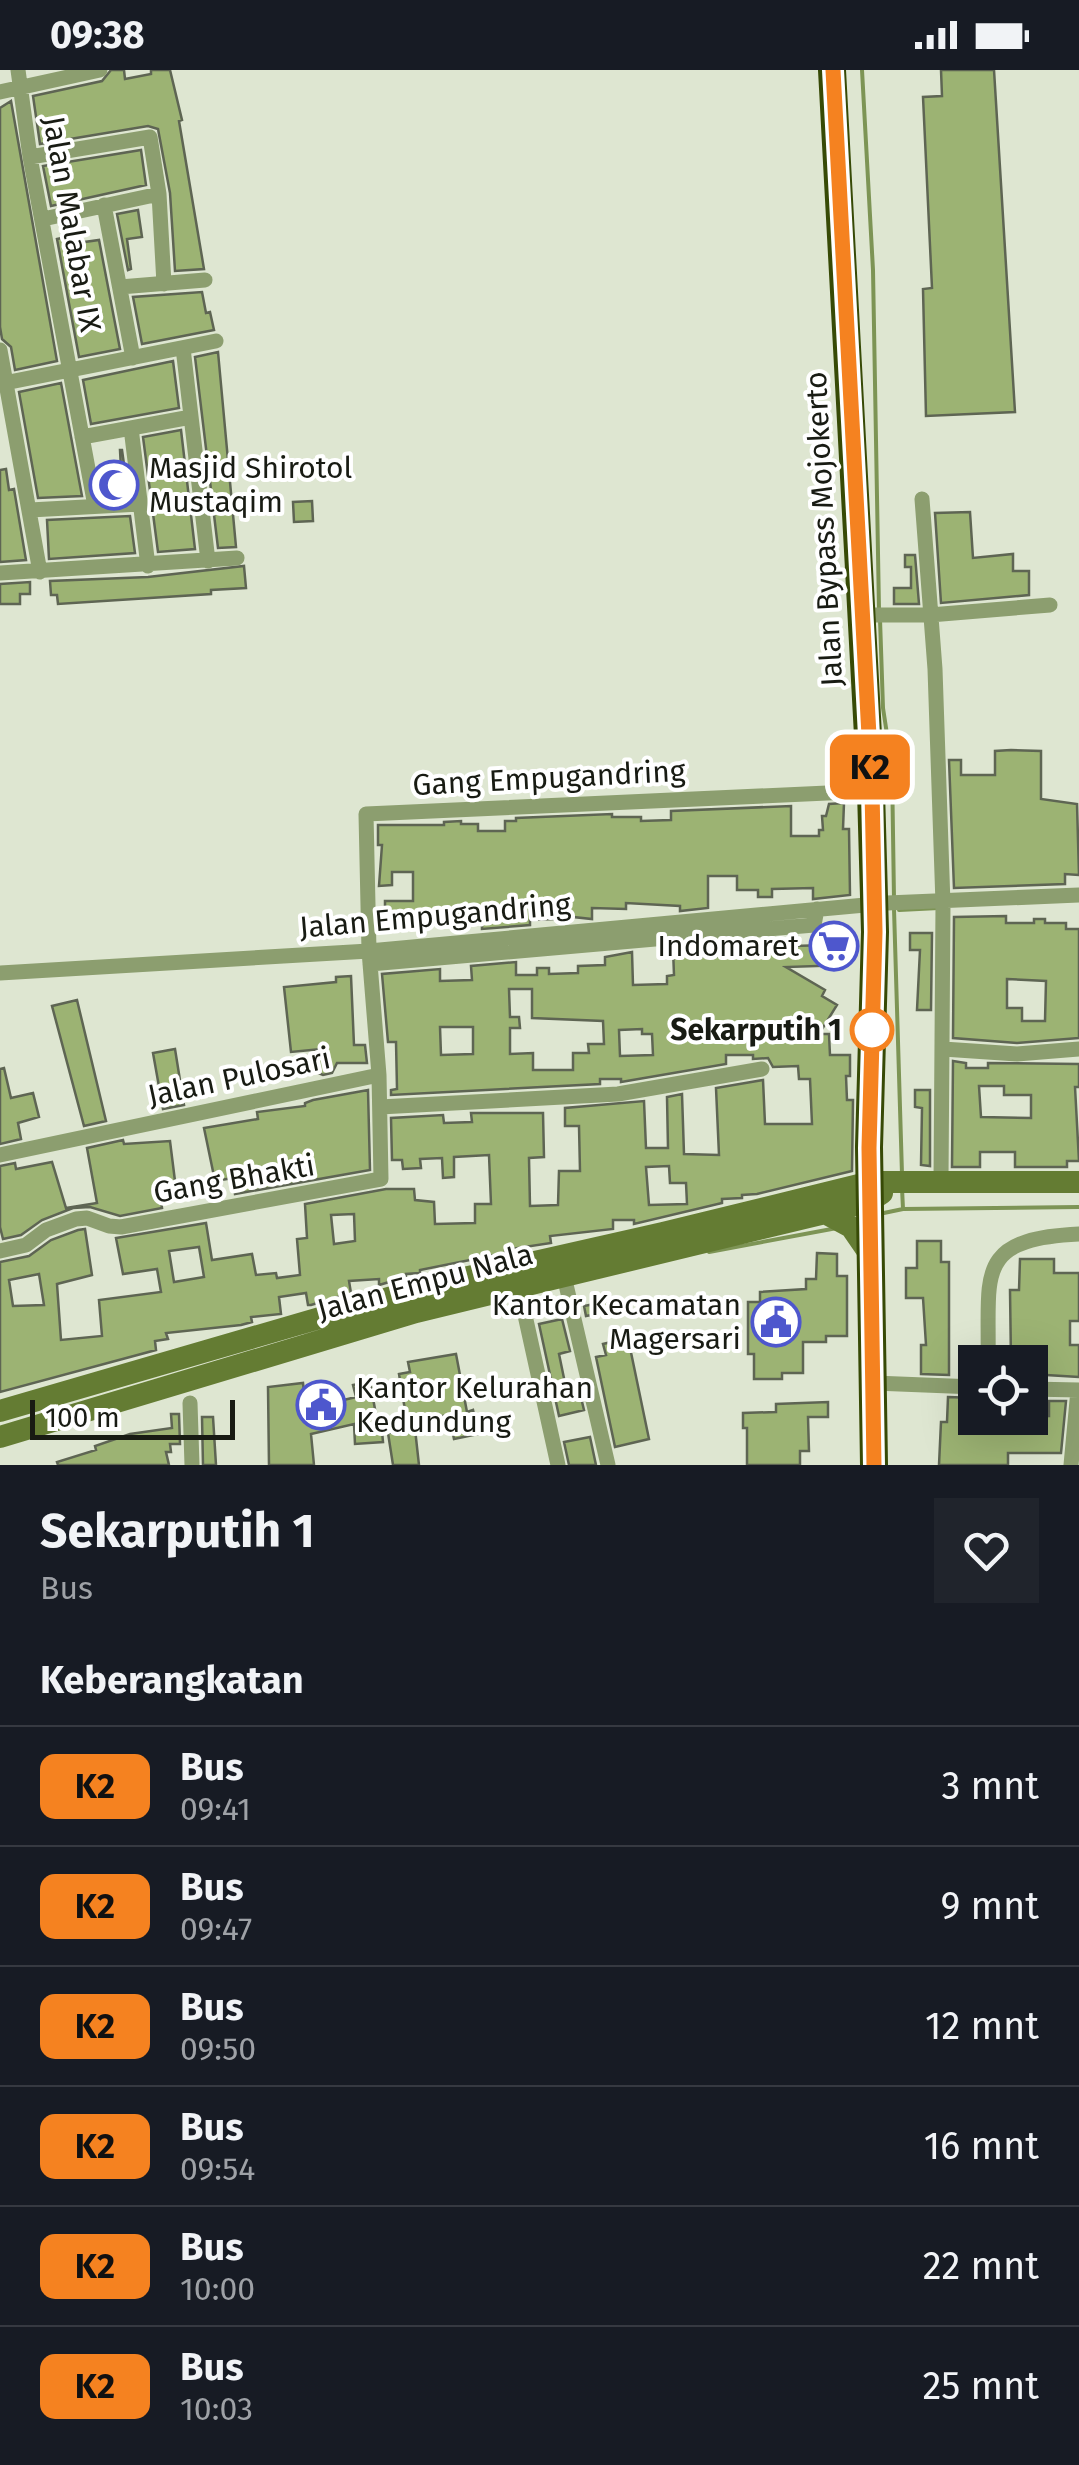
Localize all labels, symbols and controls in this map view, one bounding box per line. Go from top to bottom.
text: 09:38 [50,12,145,58]
street label: Jalan Malabar IX [35,113,109,335]
street label: Jalan Bypass Mojokerto [798,370,850,688]
place label: Masjid Shirotol Mustaqim [149,450,353,520]
mosque icon: Masjid Shirotol Mustaqim [88,459,140,511]
line badge: K2 [825,734,915,800]
text: K2 [850,746,890,788]
street label: Gang Empugandring [412,753,687,803]
street label: Jalan Empugandring [298,886,573,946]
supermarket icon: Indomaret [808,920,860,972]
place label: Indomaret [657,928,799,964]
marker: Sekarputih 1 [851,1009,893,1051]
place label: Sekarputih 1 [670,1012,842,1048]
street label: Jalan Pulosari [144,1040,334,1114]
street label: Gang Bhakti [151,1147,317,1211]
street label: Jalan Empu Nala [313,1236,537,1328]
place label: Kantor Kecamatan Magersari [492,1287,741,1357]
public building icon: Kantor Kecamatan Magersari [750,1296,802,1348]
map controls [958,1345,1048,1435]
button: locate [958,1345,1048,1435]
place label: Kantor Kelurahan Kedundung [356,1370,593,1440]
public building icon: Kantor Kelurahan Kedundung [295,1379,347,1431]
scale bar [30,1395,235,1440]
text: 100 m [45,1401,120,1434]
button: heart [934,1498,1039,1603]
text: Sekarputih 1 [40,1502,315,1560]
text: Bus [40,1569,93,1607]
text: Keberangkatan [40,1657,304,1703]
text: Bus [180,1744,244,1790]
text: 3 mnt [941,1763,1039,1809]
text: K2 [75,1765,115,1807]
text: 09:41 [180,1790,251,1828]
text: Bus [180,1864,244,1910]
text: 9 mnt [940,1883,1039,1929]
text: K2 [75,1885,115,1927]
text: 09:47 [180,1910,252,1948]
text: Bus [180,1984,244,2030]
text: 12 mnt [925,2003,1039,2049]
text: K2 [75,2005,115,2047]
text: 09:50 [180,2030,256,2068]
text: Bus [180,2104,244,2150]
text: 16 mnt [924,2123,1039,2169]
text: K2 [75,2125,115,2167]
text: 09:54 [180,2150,255,2188]
text: Bus [180,2224,244,2270]
text: 22 mnt [923,2243,1039,2289]
text: K2 [75,2245,115,2287]
text: 10:00 [180,2270,255,2308]
text: Bus [180,2344,244,2390]
text: 25 mnt [923,2363,1039,2409]
text: K2 [75,2365,115,2407]
text: 10:03 [180,2390,253,2428]

